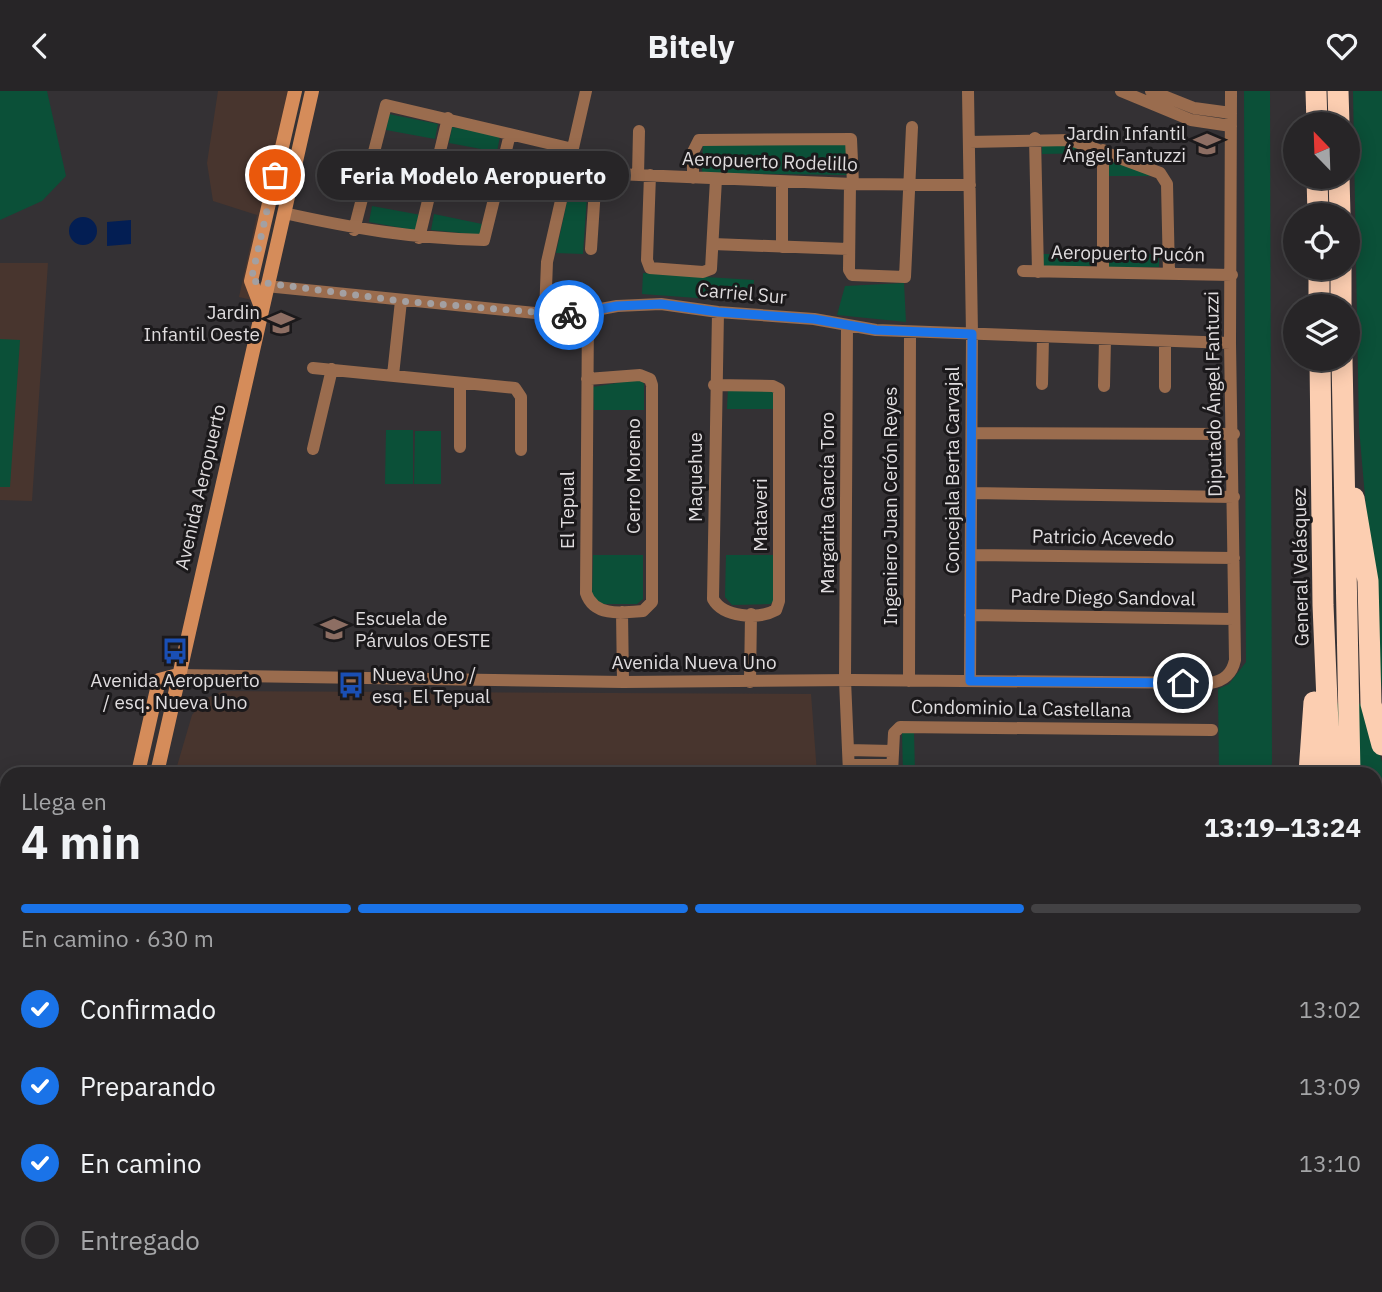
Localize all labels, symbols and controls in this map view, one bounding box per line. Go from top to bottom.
text: Bitely [647,25,735,67]
icon: back [21,27,59,65]
icon: heart [1323,27,1361,65]
north arrow [1283,112,1360,189]
map controls [1283,112,1360,371]
place label: Jardin Infantil Ángel Fantuzzi [1062,121,1186,167]
school or university icon: Jardin Infantil Ángel Fantuzzi [1192,129,1222,159]
pin [245,145,305,205]
street label: Aeropuerto Rodelillo [682,146,858,176]
callout: Feria Modelo Aeropuerto [317,151,628,199]
icon: bag [256,156,294,194]
text: Feria Modelo Aeropuerto [340,160,606,190]
button: locate [1283,203,1360,280]
street label: Aeropuerto Pucón [1051,240,1205,266]
street label: Carriel Sur [696,277,788,309]
courier [534,280,604,350]
street label: Diputado Ángel Fantuzzi [1199,291,1227,497]
button: layers [1283,294,1360,371]
icon: bike [550,296,588,334]
place label: Jardin Infantil Oeste [143,300,260,346]
school or university icon: Jardin Infantil Oeste [266,308,296,338]
street label: Concejala Berta Carvajal [940,366,964,574]
street label: Ingeniero Juan Cerón Reyes [878,387,902,625]
street label: Avenida Aeropuerto [169,402,231,572]
street label: Margarita García Toro [815,412,839,594]
street label: Cerro Moreno [621,418,645,534]
street label: Maquehue [683,432,707,522]
street label: El Tepual [555,471,579,549]
street label: Mataveri [748,478,772,552]
street label: General Velásquez [1287,487,1313,646]
street label: Patricio Acevedo [1032,524,1174,550]
street label: Padre Diego Sandoval [1010,583,1196,611]
place label: Escuela de Párvulos OESTE [355,606,491,652]
school or university icon: Escuela de Párvulos OESTE [319,614,349,644]
bus stop icon: Avenida Aeropuerto / esq. Nueva Uno [160,636,190,666]
street label: Avenida Nueva Uno [611,650,777,674]
pin [1153,653,1213,713]
place label: Nueva Uno / esq. El Tepual [372,662,490,708]
icon: home [1164,664,1202,702]
place label: Avenida Aeropuerto / esq. Nueva Uno [90,668,260,714]
bus stop icon: Nueva Uno / esq. El Tepual [336,670,366,700]
street label: Condominio La Castellana [911,694,1131,722]
text: Llega en [21,786,107,816]
text: 13:19–13:24 [1204,810,1361,844]
text: 4 min [21,812,141,872]
text: En camino · 630 m [21,923,214,953]
icon: check [21,990,59,1028]
text: Confirmado [80,992,216,1026]
text: 13:02 [1299,994,1361,1024]
icon: check [21,1067,59,1105]
text: Preparando [80,1069,216,1103]
text: 13:09 [1299,1071,1361,1101]
icon: check [21,1144,59,1182]
text: En camino [80,1146,202,1180]
text: 13:10 [1299,1148,1361,1178]
text: Entregado [80,1223,200,1257]

